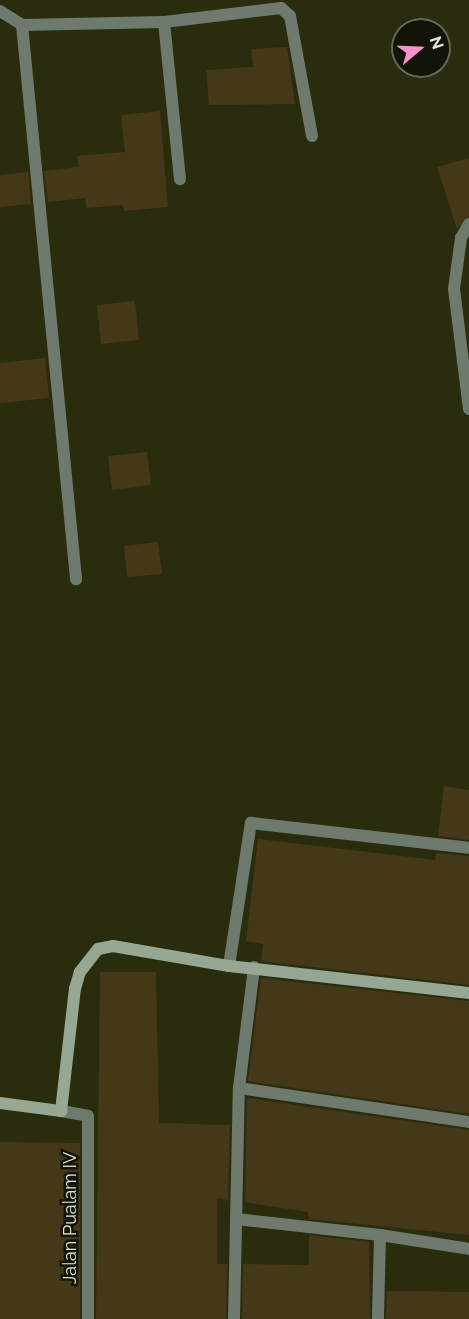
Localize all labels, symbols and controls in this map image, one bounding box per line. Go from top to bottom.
north arrow [391,18,451,78]
text: N [426,34,448,51]
street label: Jalan Pualam IV [59,1152,81,1284]

